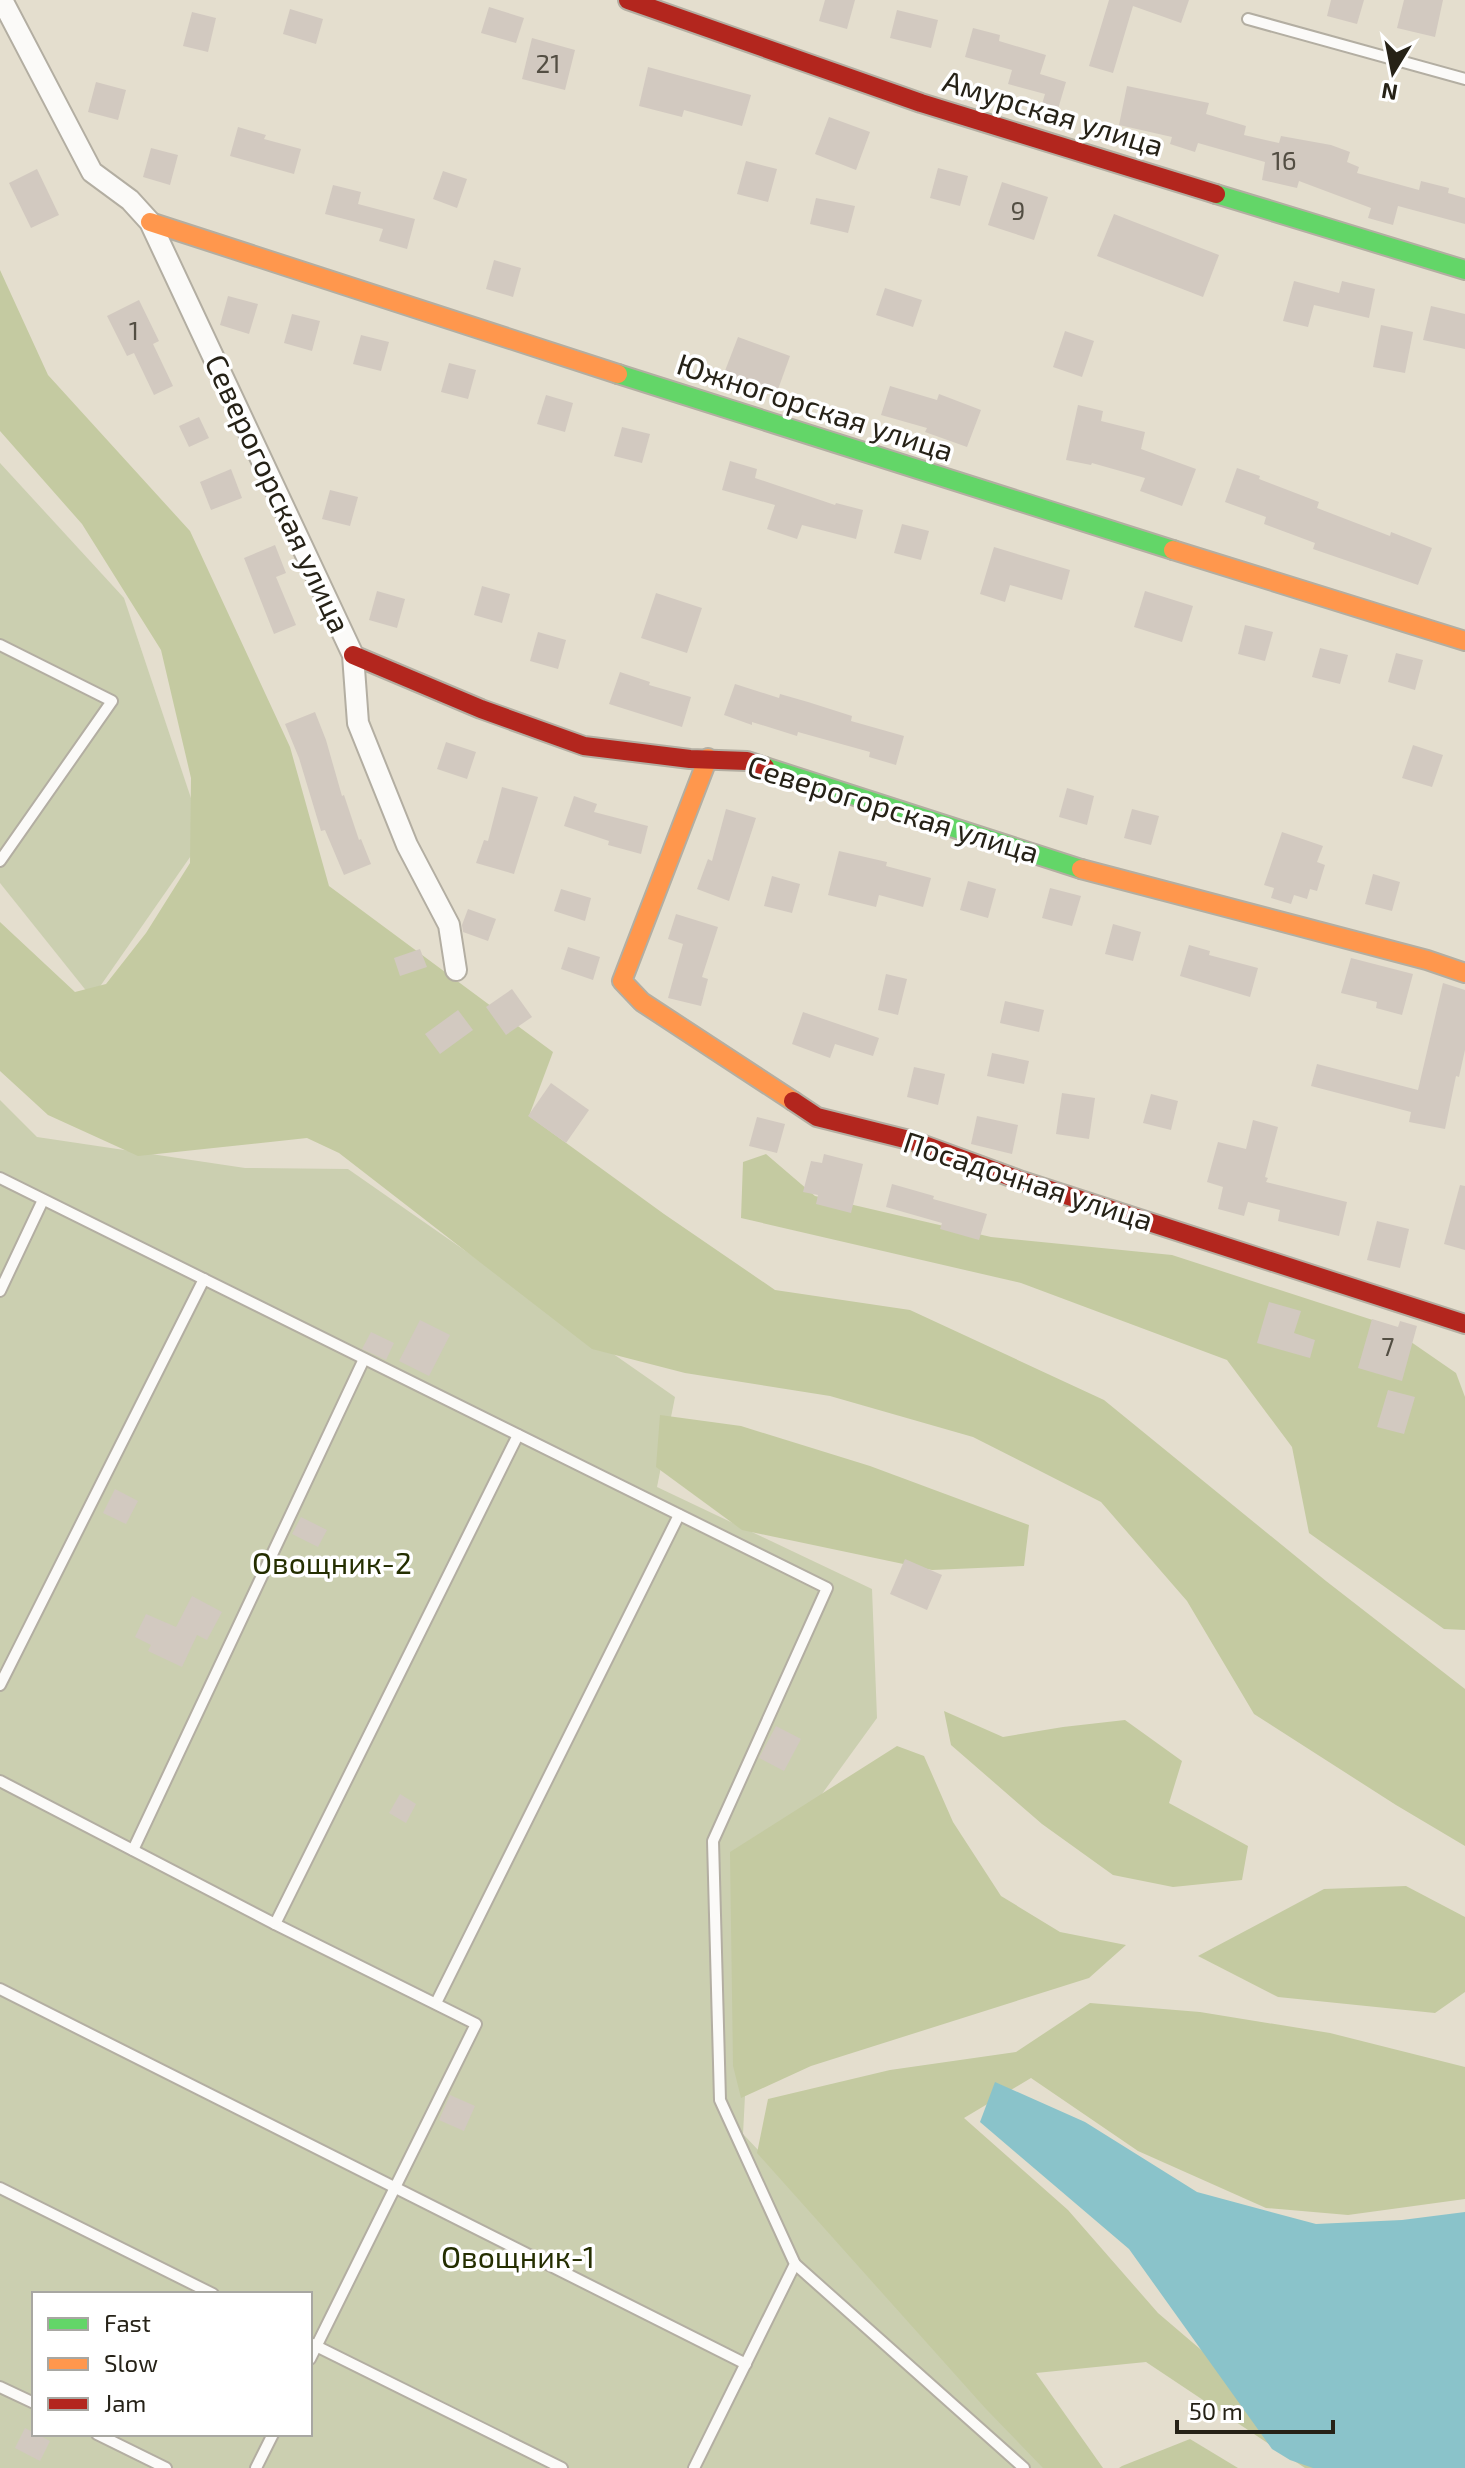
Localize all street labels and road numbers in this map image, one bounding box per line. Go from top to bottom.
street label: Амурская улица [939,61,1168,164]
street label: Южногорская улица [673,344,958,469]
street label: Северогорская улица [198,348,359,638]
street label: Северогорская улица [743,747,1044,871]
street label: Посадочная улица [899,1123,1158,1238]

